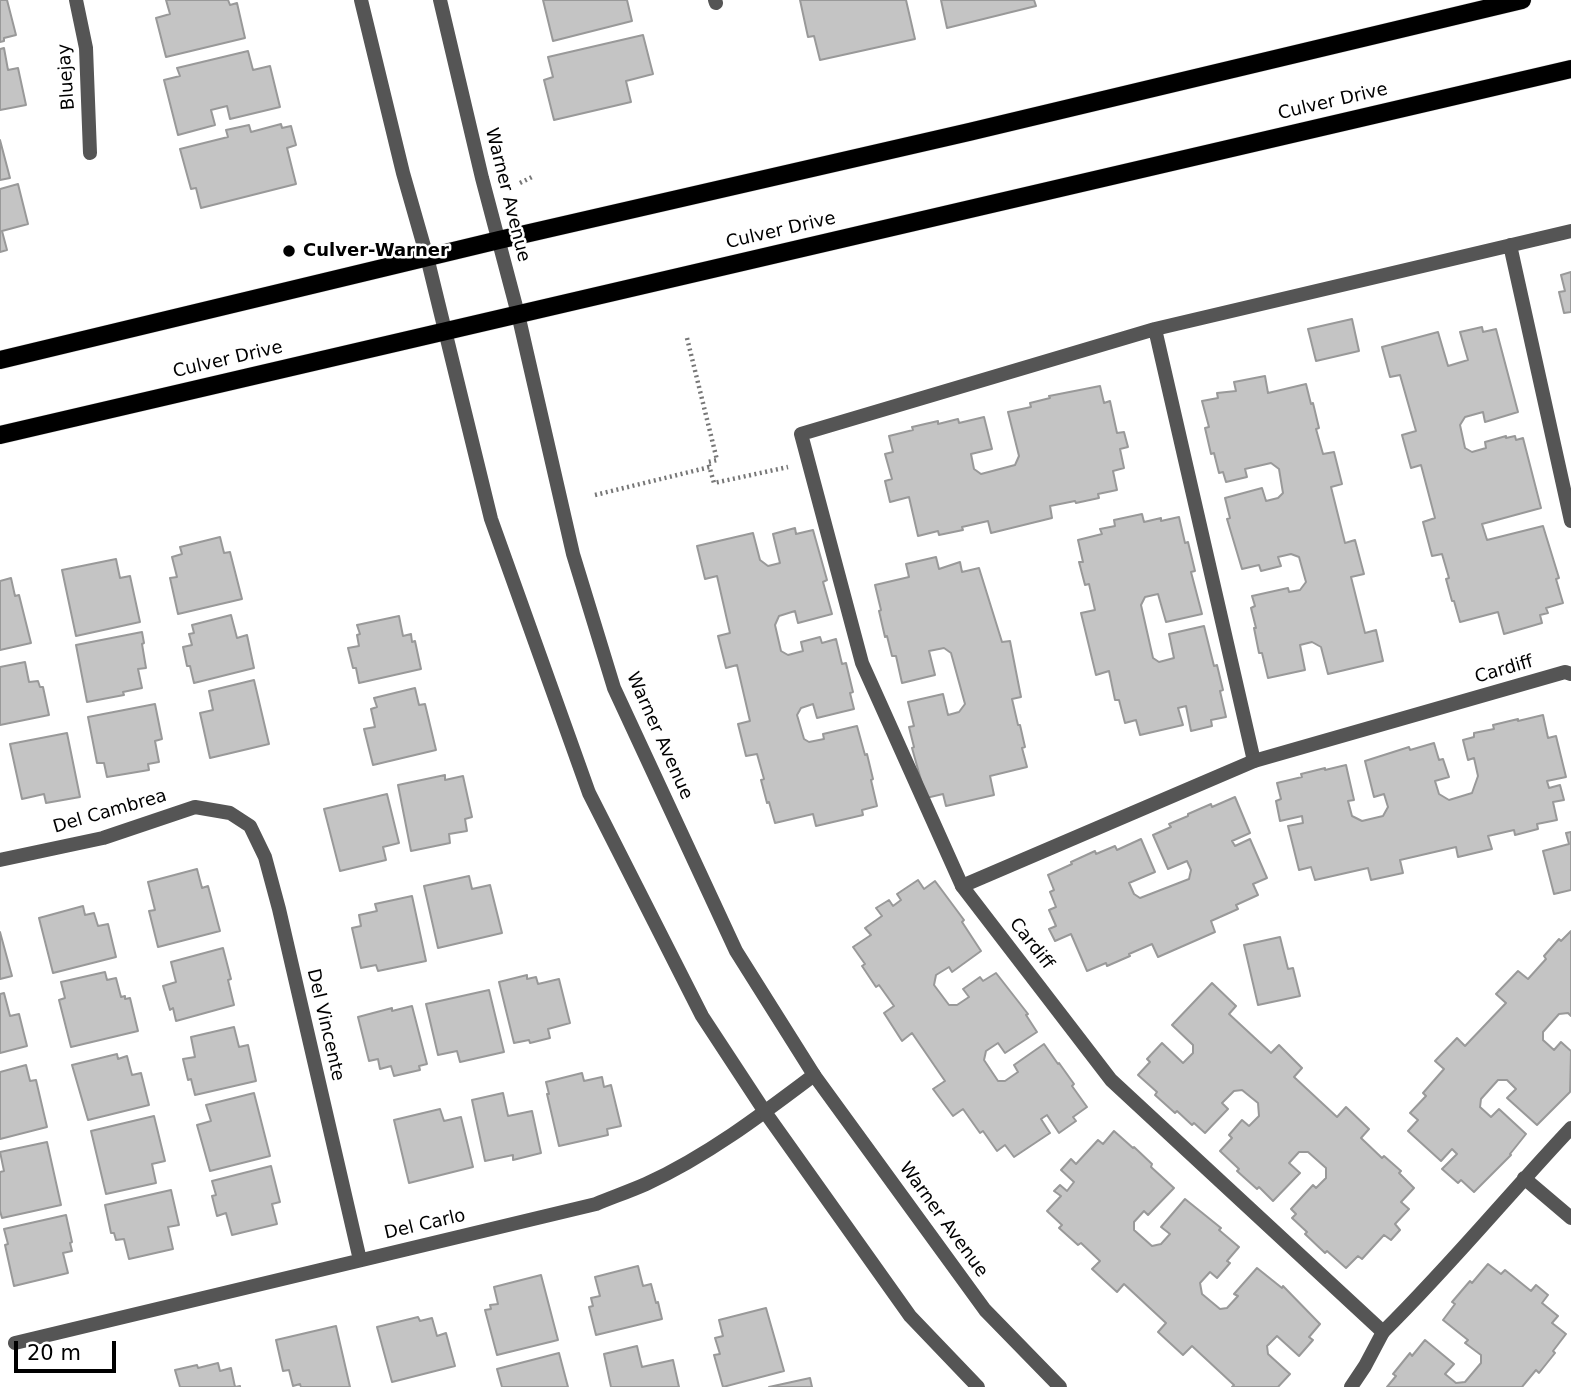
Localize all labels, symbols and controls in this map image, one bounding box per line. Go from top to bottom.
street label: Bluejay [54,43,80,111]
street label: Culver Drive [1276,79,1390,125]
street label: Warner Avenue [480,126,534,264]
street label: Culver Drive [724,208,838,254]
place label: Culver-Warner [303,240,449,262]
marker: Culver-Warner [281,243,297,259]
street label: Culver Drive [171,337,285,383]
street label: Cardiff [1472,651,1536,689]
street label: Warner Avenue [621,669,697,803]
street label: Del Cambrea [51,785,169,839]
street label: Cardiff [1004,914,1058,974]
street label: Del Vincente [302,967,348,1083]
street label: Warner Avenue [894,1158,992,1282]
street label: Del Carlo [382,1205,468,1245]
scale bar [18,1328,119,1372]
text: 20 m [27,1341,81,1365]

